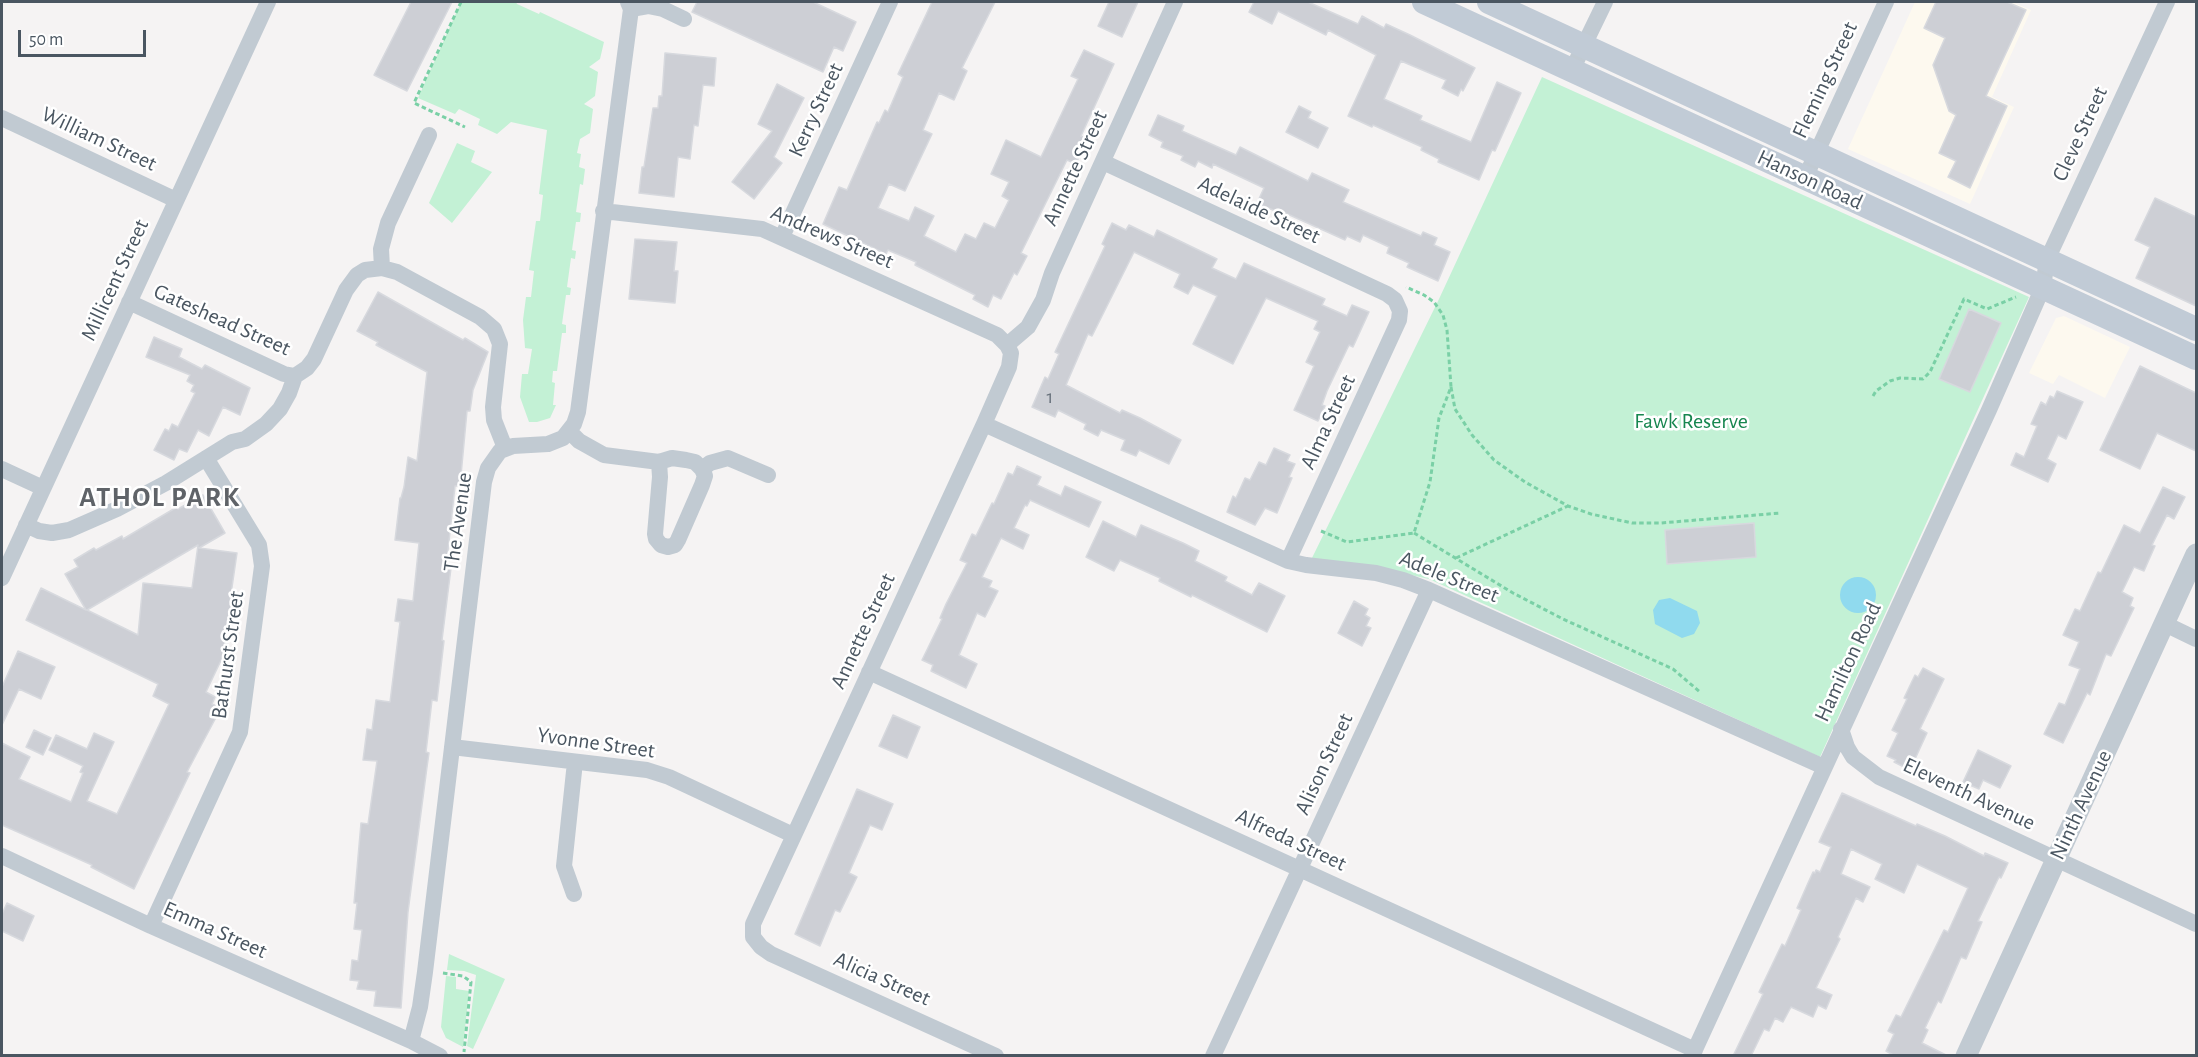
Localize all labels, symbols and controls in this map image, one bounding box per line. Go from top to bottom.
scale bar [21,18,148,56]
street label: Fleming Street [1787,18,1863,142]
text: 50 m [29,31,63,49]
street label: Kerry Street [783,59,849,161]
street label: Cleve Street [2047,82,2113,186]
street label: William Street [37,101,161,177]
street label: Annette Street [1037,106,1113,230]
street label: Hanson Road [1753,144,1867,216]
street label: Adelaide Street [1194,170,1324,250]
street label: Andrews Street [767,199,897,275]
street label: Millicent Street [75,215,155,345]
street label: Gateshead Street [150,278,294,362]
street label: Alma Street [1295,371,1361,473]
house number: 1 [1047,385,1053,409]
park label: Fawk Reserve [1634,408,1748,434]
street label: The Avenue [438,471,478,573]
district label: ATHOL PARK [79,481,241,515]
street label: Adele Street [1395,545,1503,609]
street label: Annette Street [825,569,901,693]
street label: Bathurst Street [206,589,250,721]
street label: Hamilton Road [1809,598,1887,726]
street label: Alison Street [1289,709,1359,819]
street label: Yvonne Street [536,722,656,764]
street label: Ninth Avenue [2044,746,2118,864]
street label: Eleventh Avenue [1899,752,2039,836]
street label: Alfreda Street [1231,803,1351,877]
street label: Emma Street [159,895,271,965]
street label: Alicia Street [830,946,934,1012]

